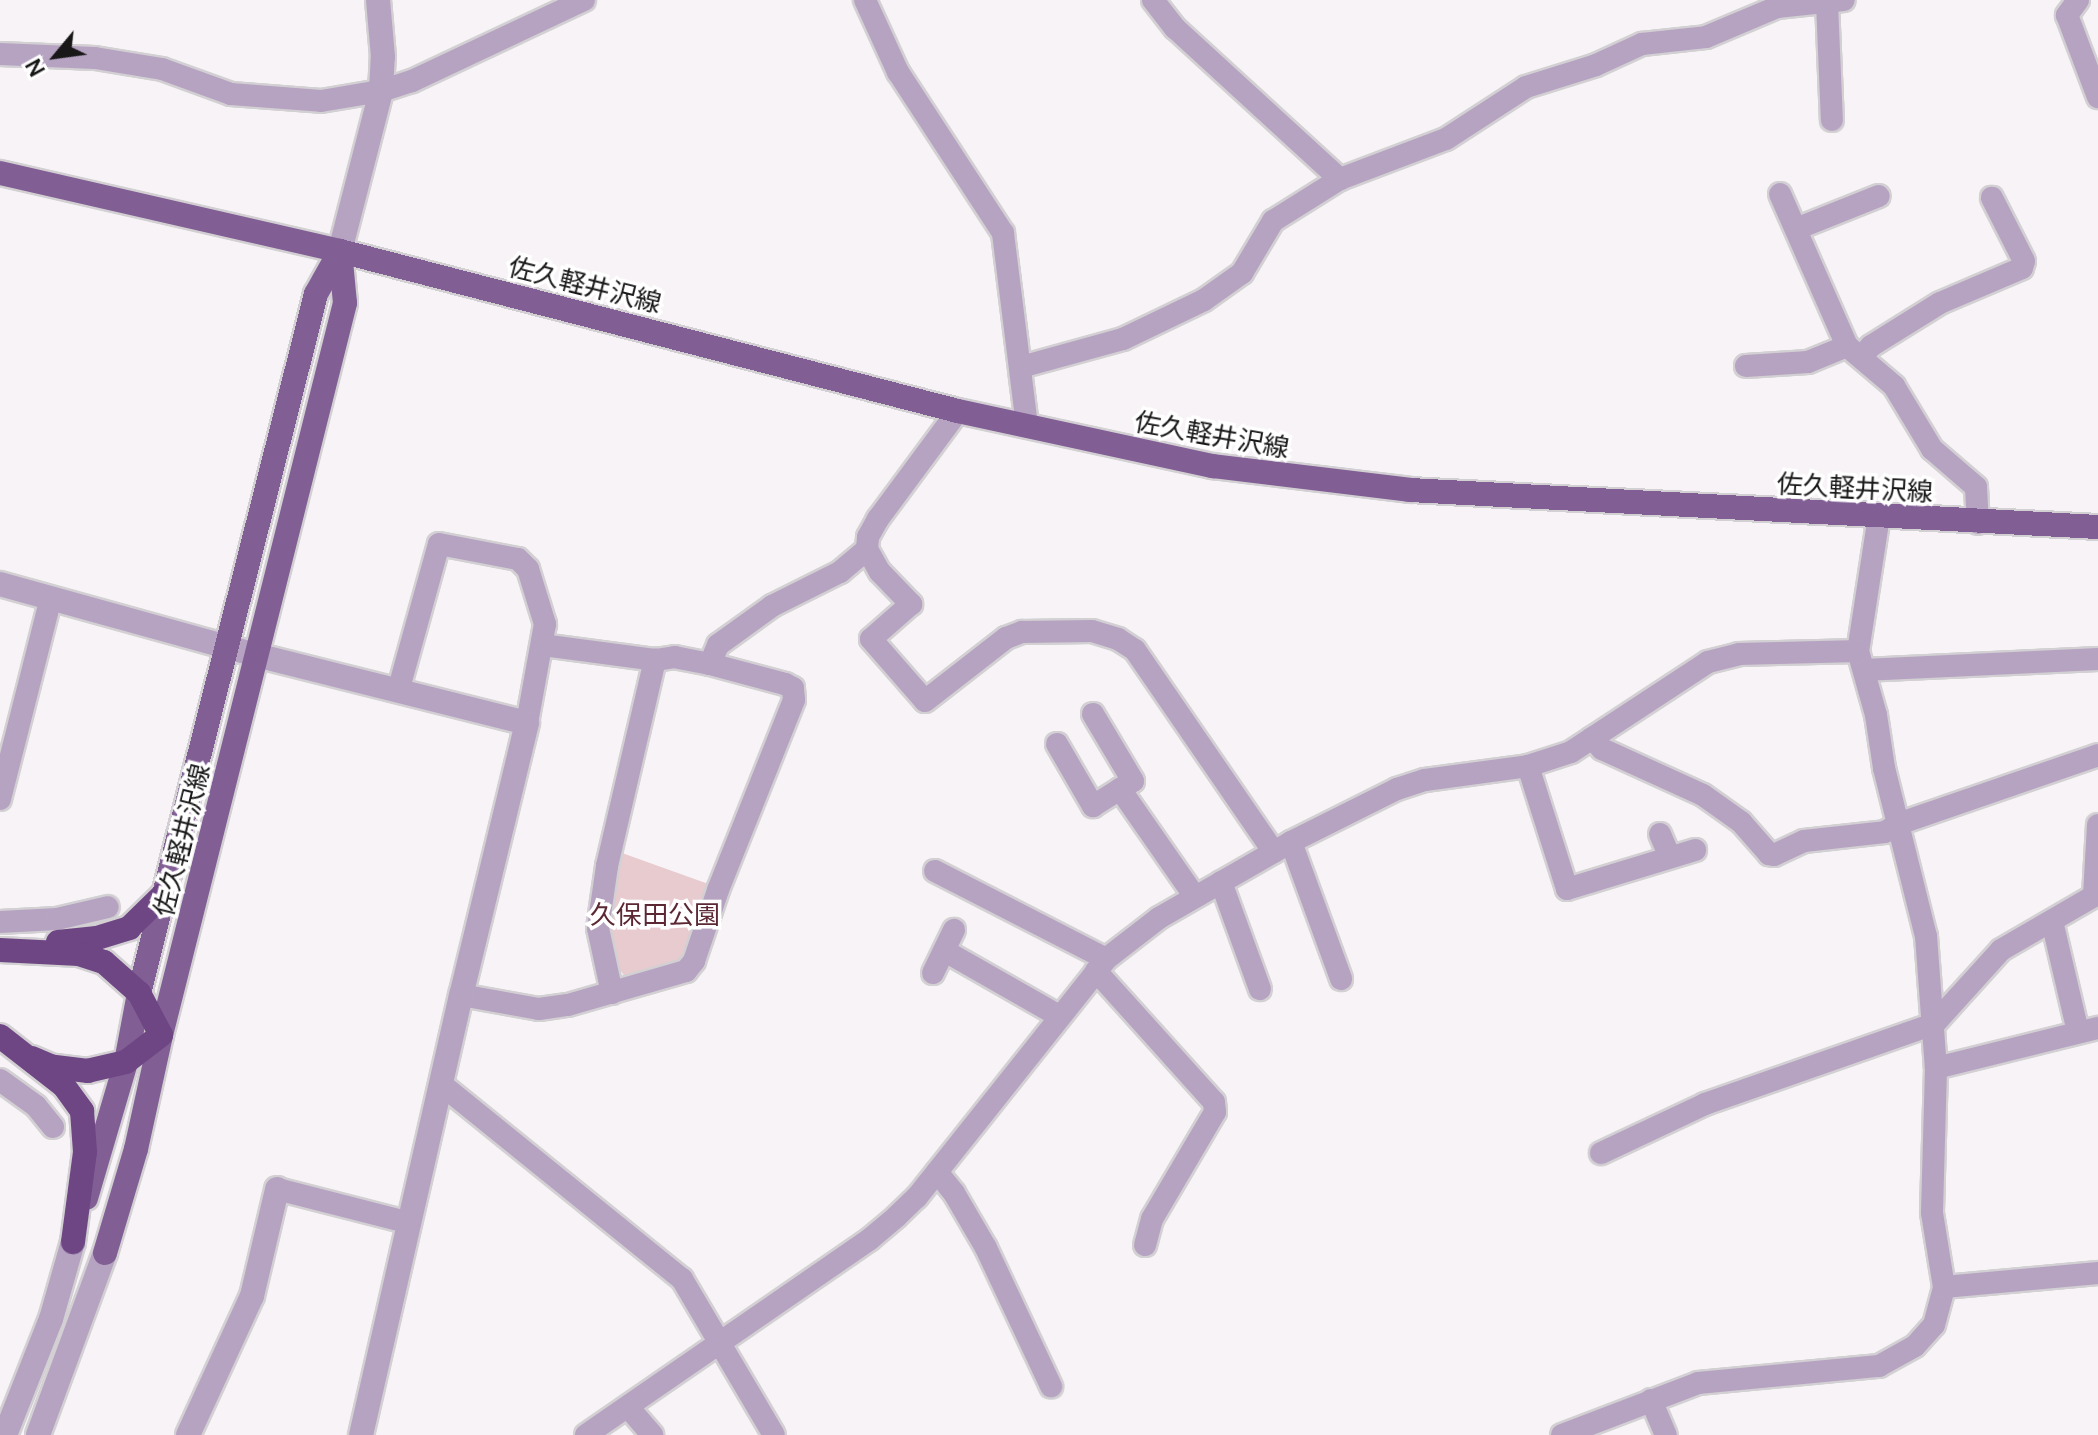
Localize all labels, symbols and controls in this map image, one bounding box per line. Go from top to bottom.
north arrow [16,16,96,96]
text: N [18,53,52,82]
street label: 佐久軽井沢線 [506,251,664,319]
street label: 佐久軽井沢線 [1132,406,1292,464]
street label: 佐久軽井沢線 [1776,468,1934,508]
street label: 佐久軽井沢線 [148,761,216,919]
park label: 久保田公園 [590,899,720,931]

